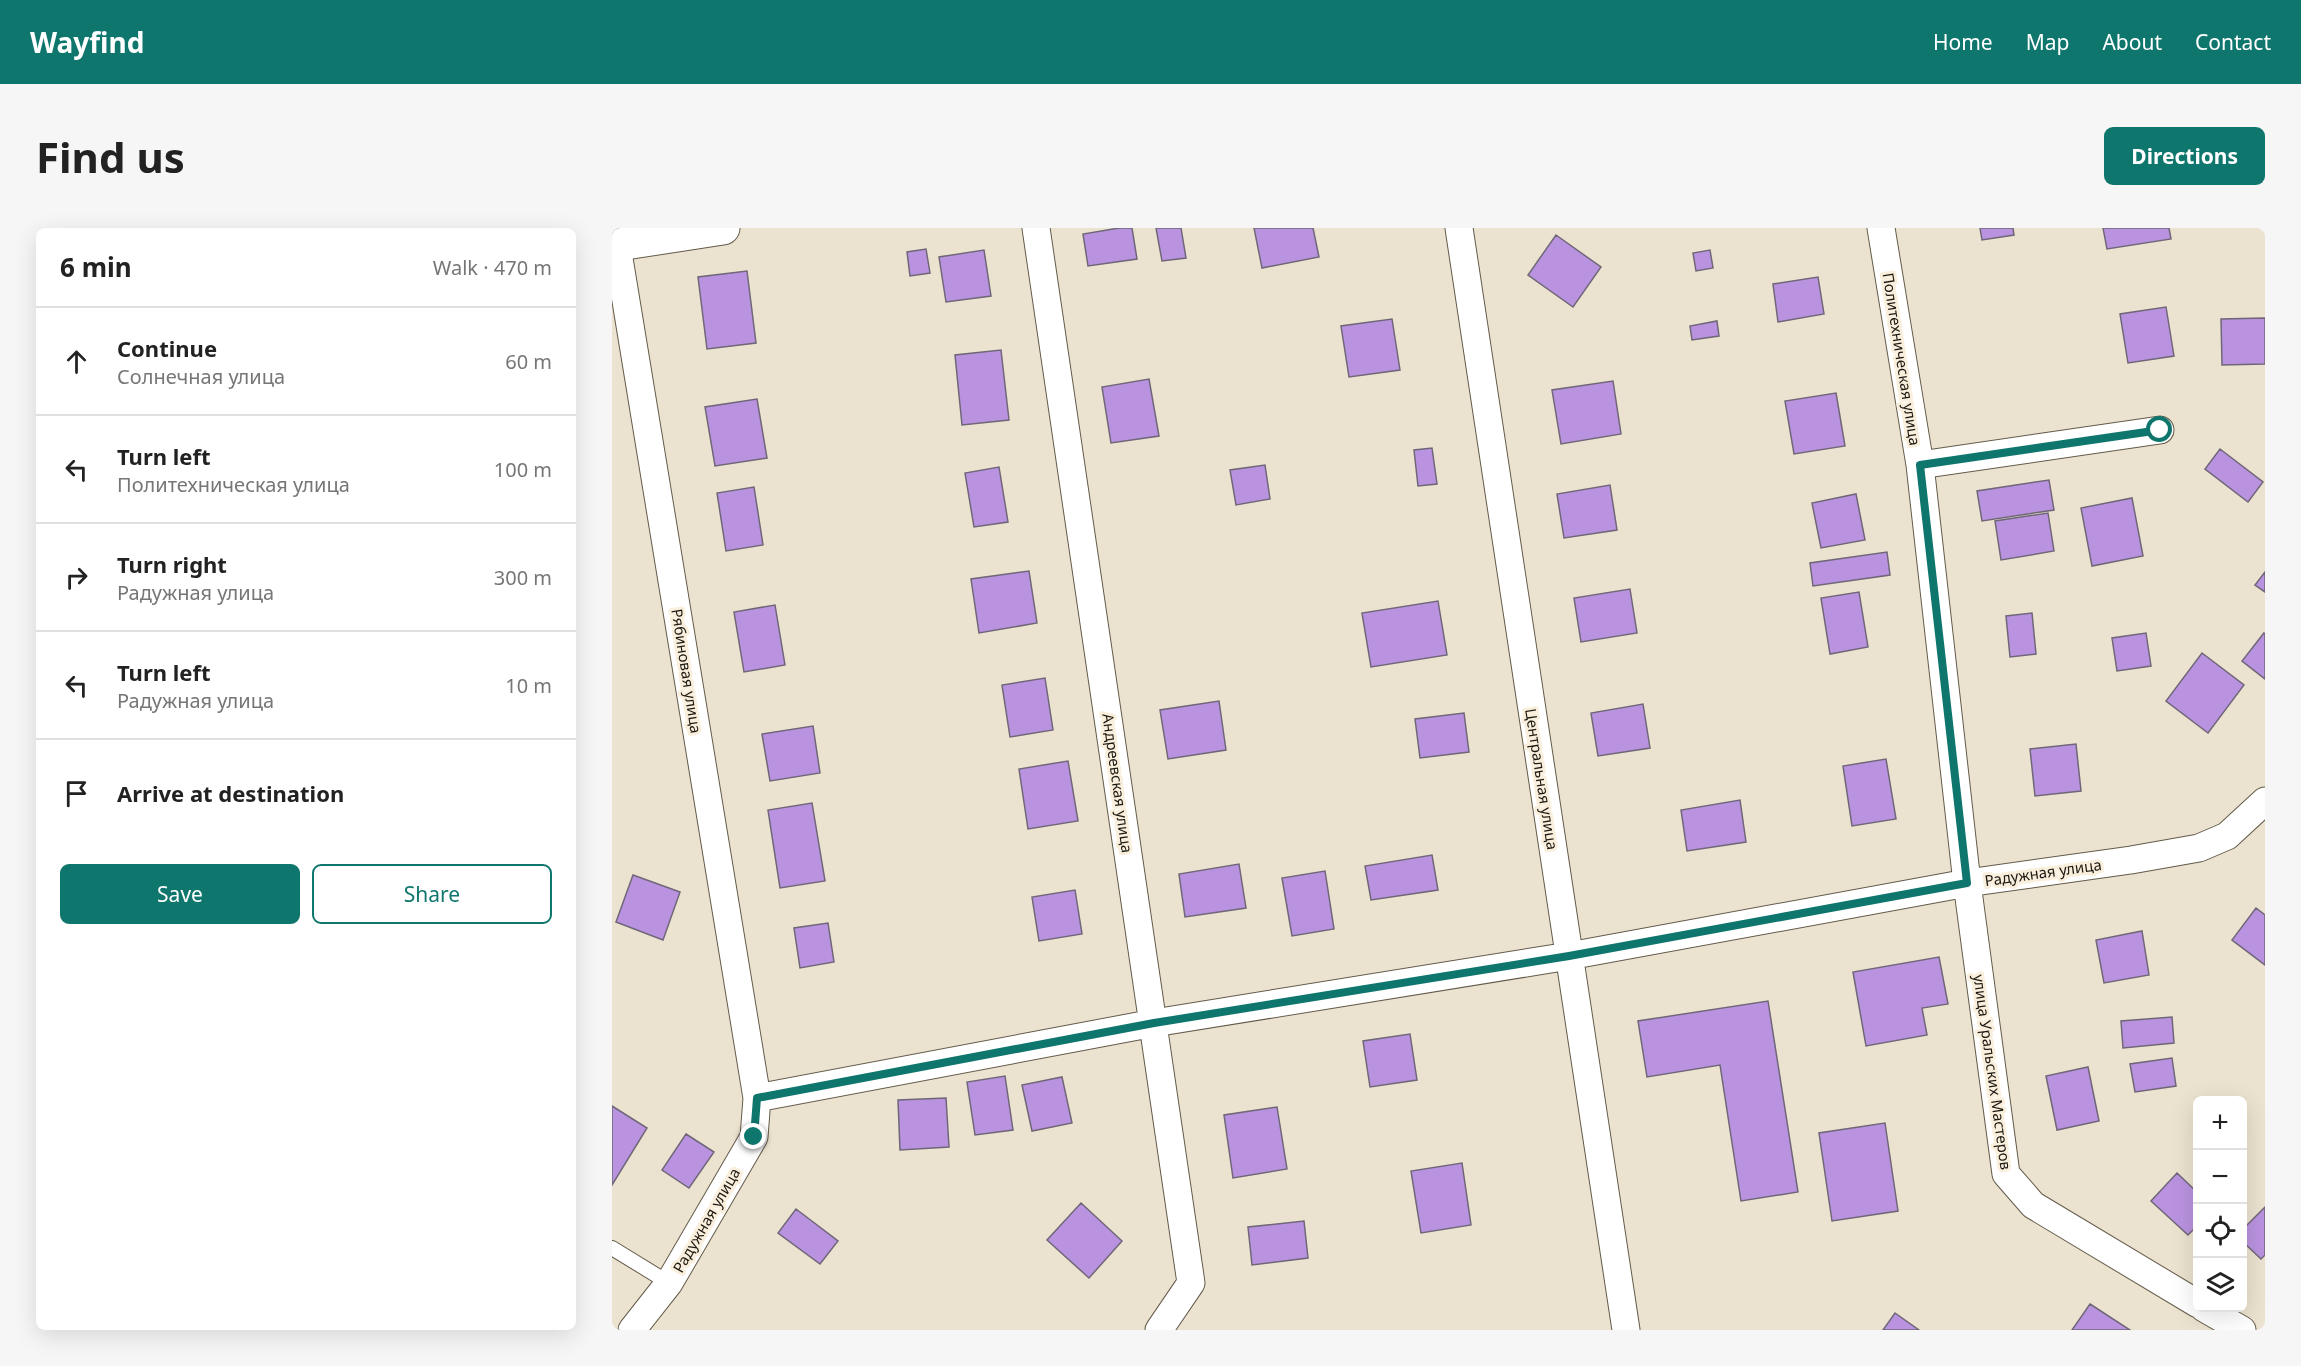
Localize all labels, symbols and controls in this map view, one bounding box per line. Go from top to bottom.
text: Wayfind [30,23,144,61]
text: Home [1933,28,1993,56]
text: Map [2026,28,2069,56]
text: About [2102,28,2162,56]
text: Contact [2195,28,2271,56]
button: Directions [2104,127,2265,185]
text: Find us [36,128,185,185]
text: 6 min [60,249,132,285]
text: Walk · 470 m [433,254,552,281]
street label: Политехническая улица [1878,271,1926,447]
text: Continue [117,333,217,363]
icon: ahead [60,345,93,378]
text: 60 m [505,348,552,375]
text: Солнечная улица [117,363,285,390]
route start [2146,416,2172,442]
text: Turn left [117,441,211,471]
icon: left [60,453,93,486]
text: 100 m [494,456,552,483]
text: Политехническая улица [117,471,350,498]
text: Turn right [117,549,227,579]
icon: right [60,561,93,594]
text: 300 m [494,564,552,591]
text: Радужная улица [117,579,274,606]
street label: Рябиновая улица [667,607,707,735]
text: Turn left [117,657,211,687]
icon: left [60,669,93,702]
text: 10 m [505,672,552,699]
text: Радужная улица [117,687,274,714]
street label: Центральная улица [1521,707,1563,851]
street label: Андреевская улица [1098,712,1138,854]
icon: arrive [60,777,93,810]
text: Arrive at destination [117,778,344,808]
street label: Радужная улица [1983,854,2103,890]
button: Save [60,864,300,924]
button: Share [312,864,552,924]
street label: улица Уральских Мастеров [1969,973,2017,1171]
map controls [2193,1096,2247,1312]
button: + [2193,1096,2247,1150]
route end [740,1123,766,1149]
button: − [2193,1150,2247,1204]
street label: Радужная улица [668,1164,744,1276]
button: locate [2193,1204,2247,1258]
button: layers [2193,1258,2247,1312]

